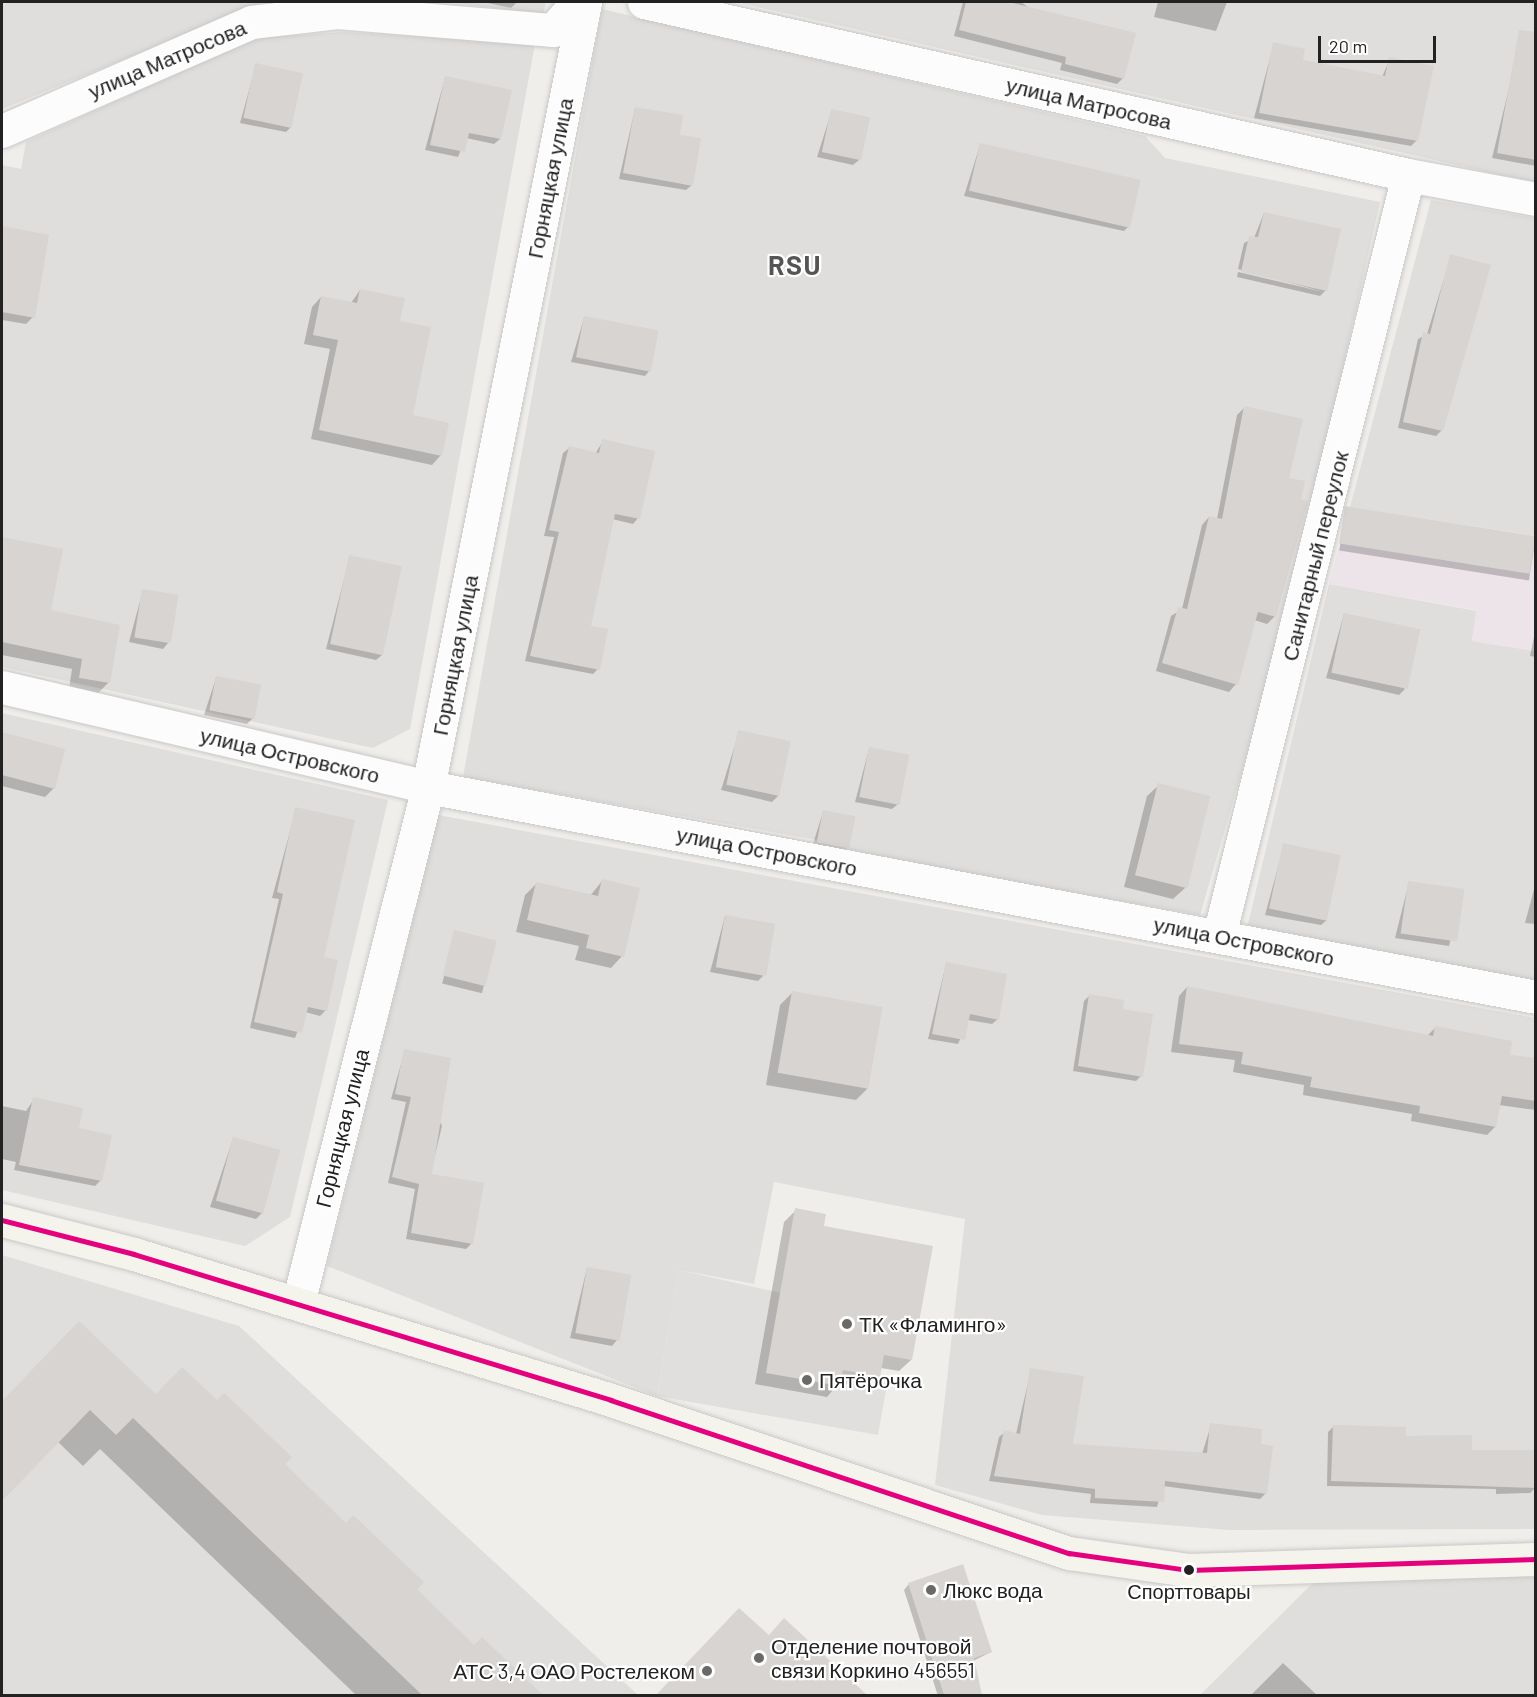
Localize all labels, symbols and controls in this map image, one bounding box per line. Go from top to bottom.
street label: улица Матросова [84,14,250,104]
scale bar [1321,24,1440,62]
text: 20 m [1329,35,1367,57]
street label: улица Матросова [1004,72,1174,134]
street label: Горняцкая улица [522,96,578,260]
district label: RSU [768,249,822,281]
street label: Санитарный переулок [1277,448,1353,664]
street label: Горняцкая улица [427,573,483,737]
street label: улица Островского [198,722,382,788]
street label: улица Островского [675,821,859,881]
street label: улица Островского [1152,911,1336,971]
street label: Горняцкая улица [310,1046,374,1210]
place label: ТК «Фламинго» [859,1311,1007,1337]
marker: ТК «Фламинго» [840,1317,854,1331]
place label: Пятёрочка [819,1367,922,1393]
marker: Пятёрочка [800,1373,814,1387]
marker: Спорттовары [1183,1564,1195,1576]
place label: Люкс вода [943,1577,1043,1603]
place label: Спорттовары [1127,1579,1251,1603]
marker: Люкс вода [924,1583,938,1597]
place label: Отделение почтовой связи Коркино 456551 [771,1633,975,1683]
marker: Отделение почтовой связи Коркино 456551 [752,1651,766,1665]
place label: АТС 3,4 ОАО Ростелеком [453,1658,695,1684]
marker: АТС 3,4 ОАО Ростелеком [700,1664,714,1678]

